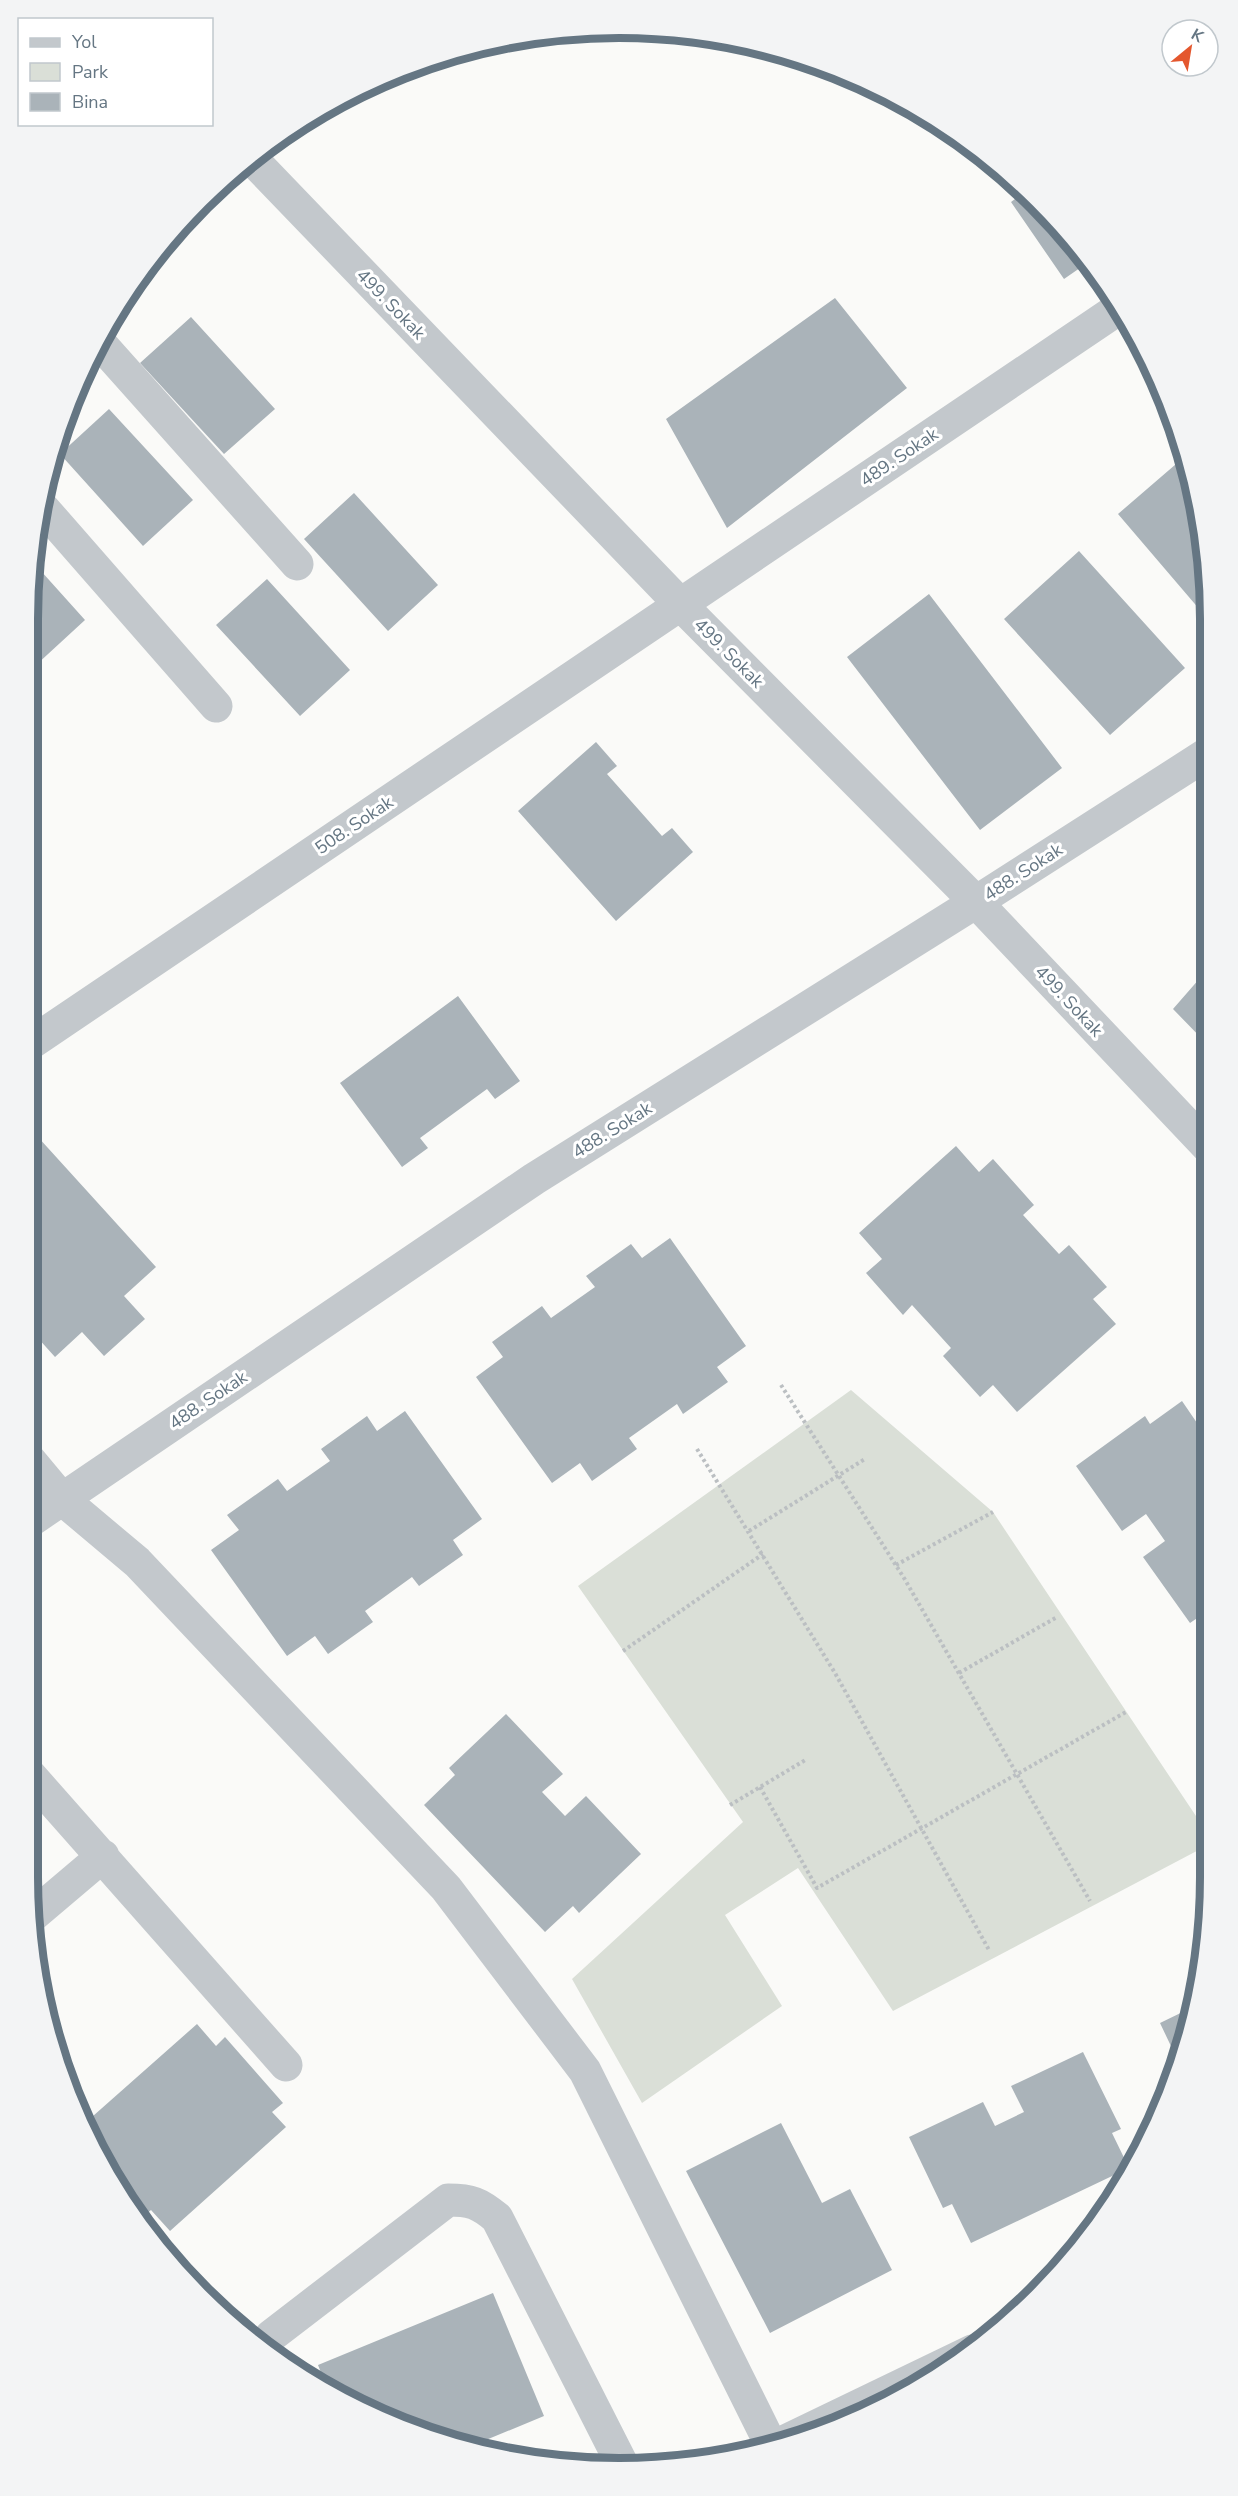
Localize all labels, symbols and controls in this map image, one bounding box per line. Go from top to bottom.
legend [18,18,213,126]
north arrow [1160,18,1220,78]
text: K [1187,24,1208,49]
text: Yol [71,30,97,54]
text: Park [72,60,109,84]
text: Bina [72,90,108,114]
street label: 499. Sokak [351,263,431,345]
street label: 489. Sokak [855,421,944,492]
street label: 499. Sokak [689,613,770,694]
street label: 508. Sokak [310,789,399,860]
street label: 488. Sokak [979,837,1068,906]
street label: 499. Sokak [1030,960,1109,1043]
street label: 488. Sokak [568,1096,657,1164]
street label: 488. Sokak [164,1364,253,1435]

